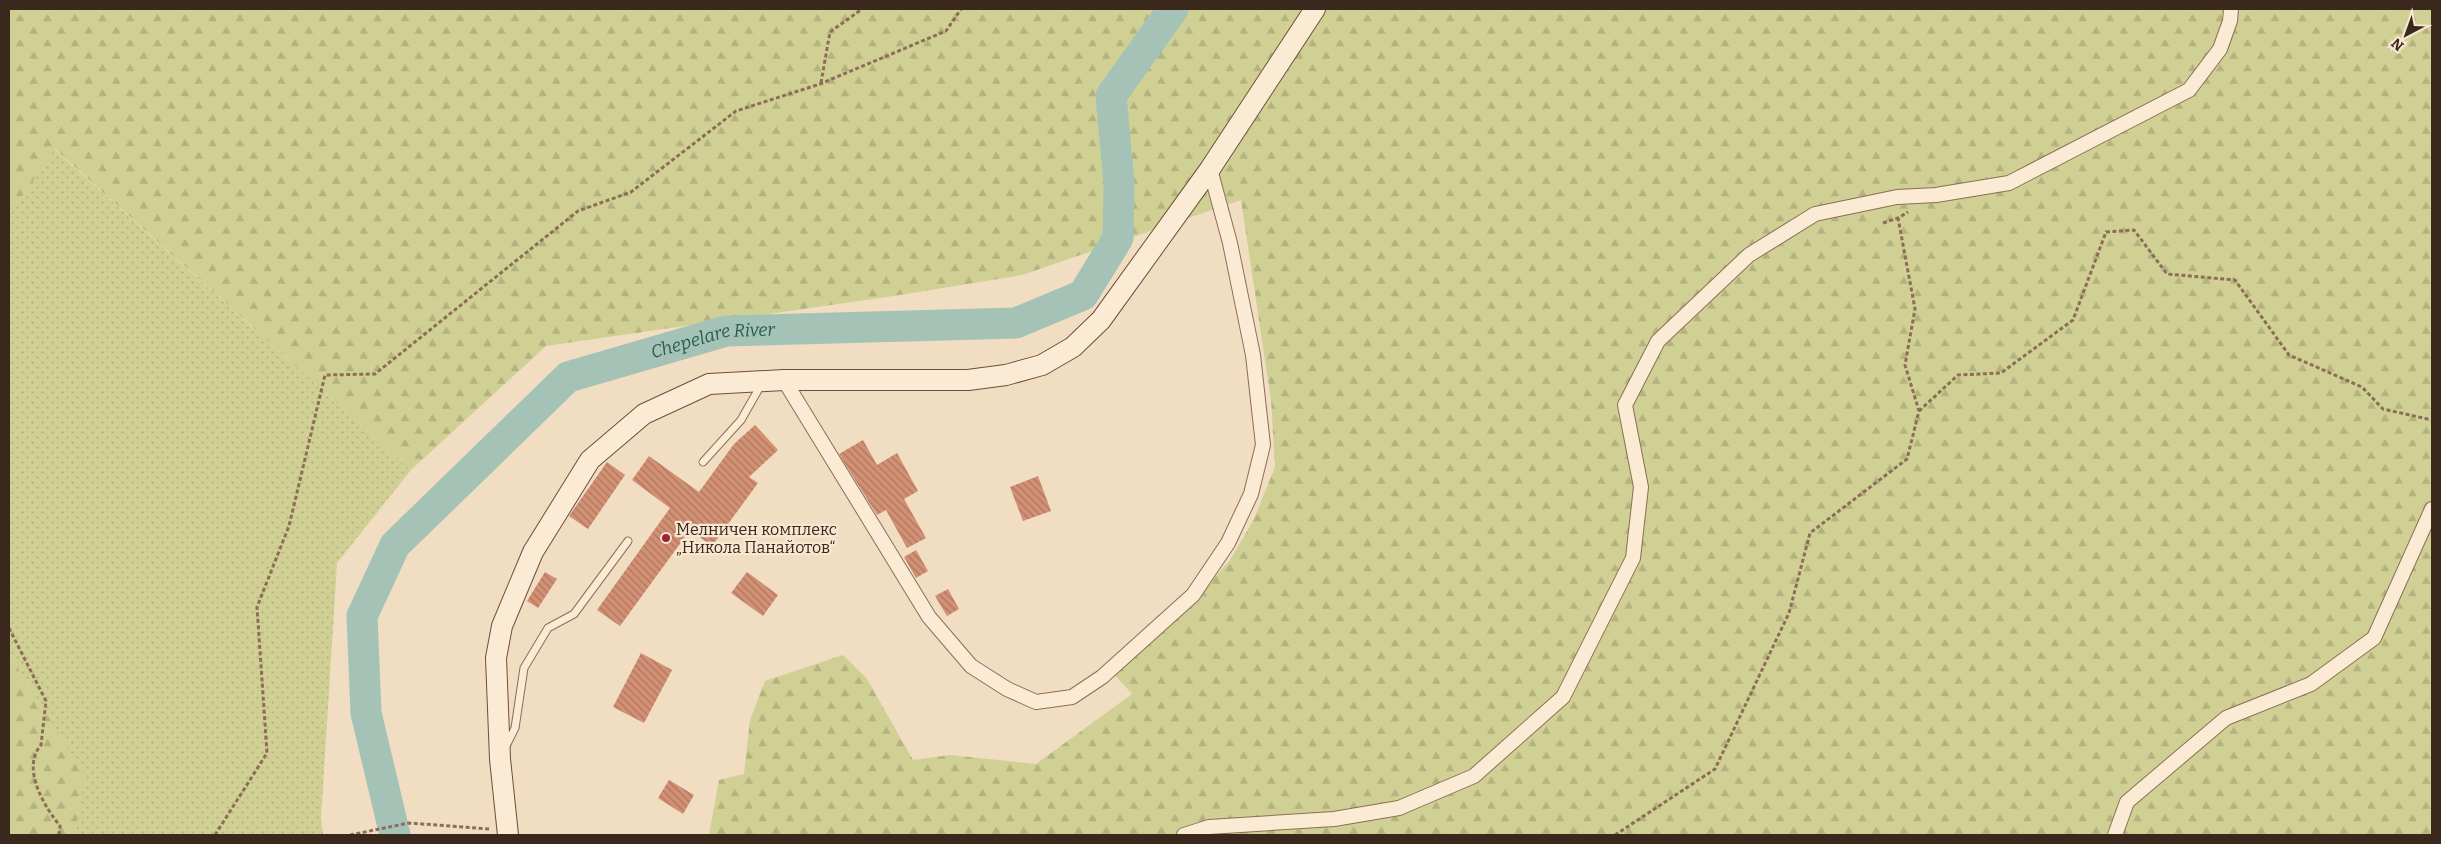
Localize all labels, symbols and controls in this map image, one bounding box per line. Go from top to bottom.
north arrow [2381,10,2431,60]
text: N [2388,34,2407,54]
water label: Chepelare River [648,319,776,363]
place label: Мелничен комплекс „Никола Панайотов“ [676,520,837,557]
marker: Мелничен комплекс „Никола Панайотов“ [660,532,672,544]

